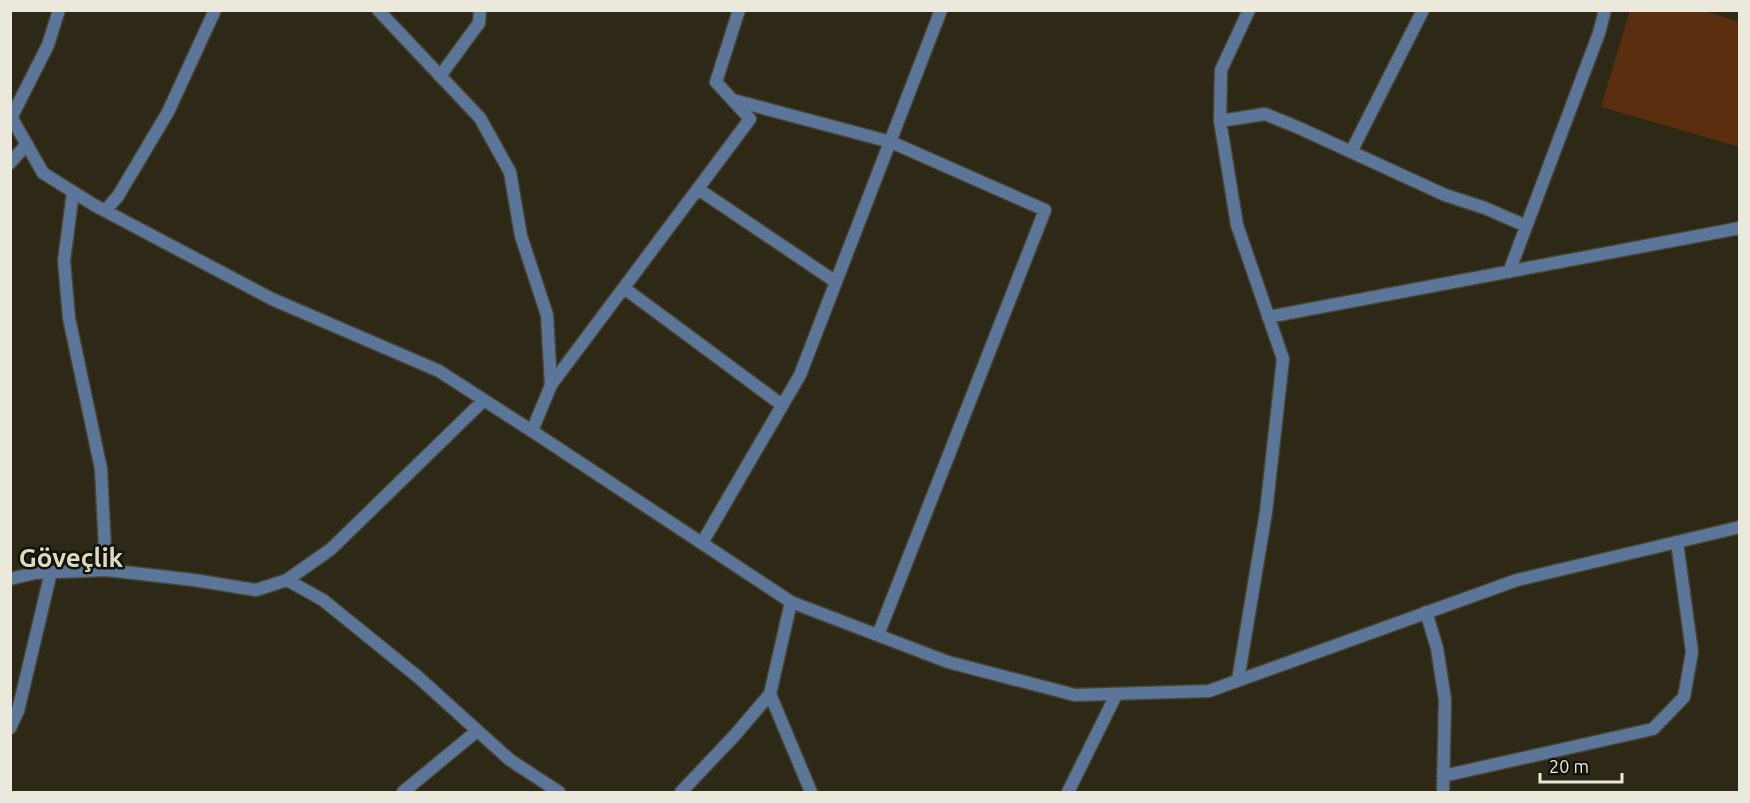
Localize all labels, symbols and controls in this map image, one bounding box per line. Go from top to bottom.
district label: Göveçlik [19,543,124,573]
scale bar [1540,746,1622,784]
text: 20 m [1549,756,1589,776]

